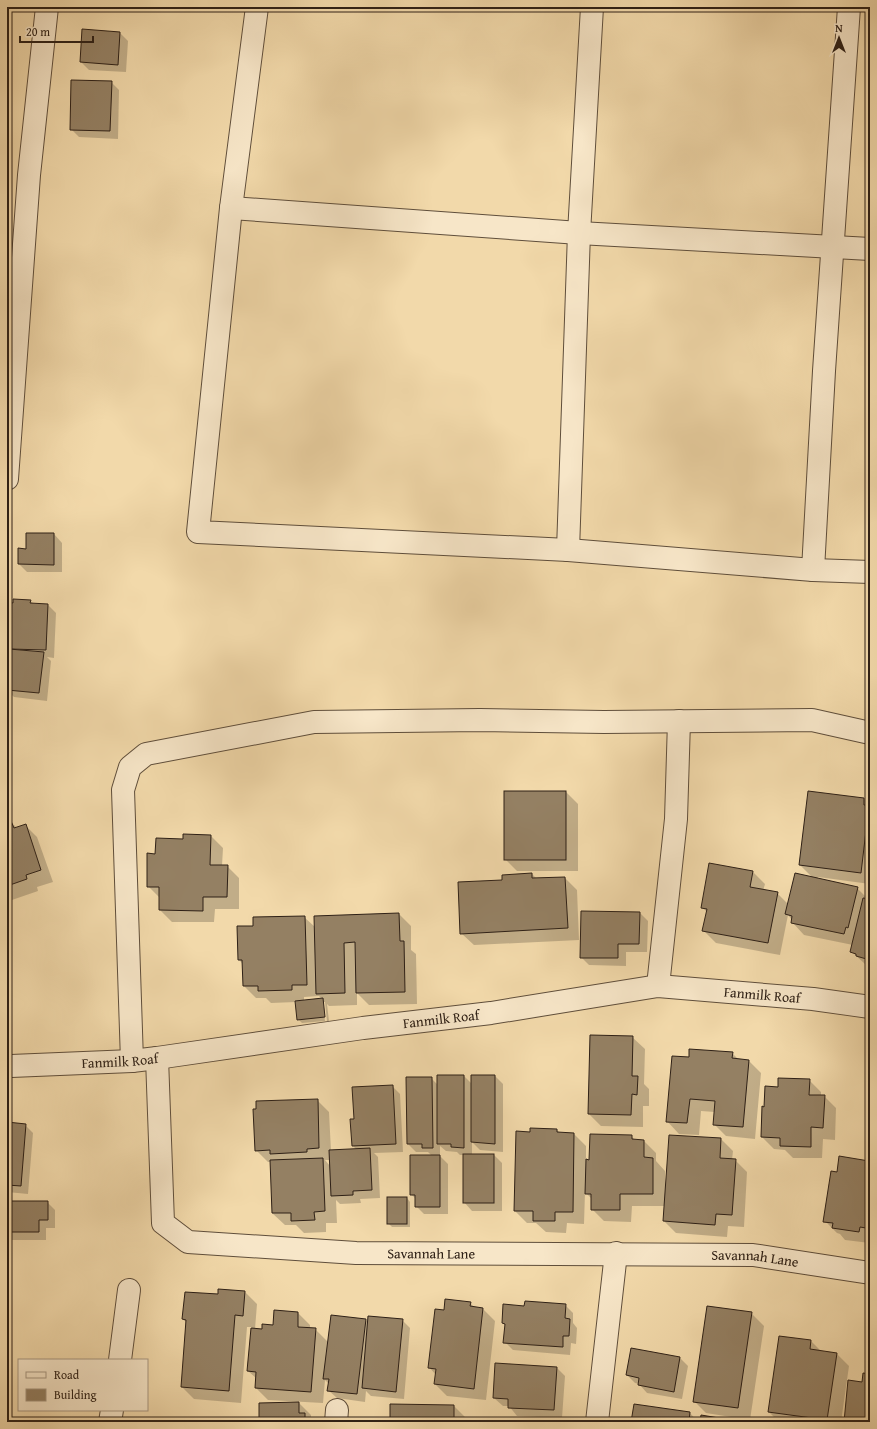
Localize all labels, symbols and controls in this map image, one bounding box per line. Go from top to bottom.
scale bar [20,18,93,44]
north arrow [819,18,859,58]
text: N [835,20,843,36]
text: 20 m [26,23,50,40]
street label: Fanmilk Roaf [723,982,803,1008]
street label: Fanmilk Roaf [402,1004,482,1033]
street label: Fanmilk Roaf [81,1048,161,1073]
street label: Savannah Lane [387,1243,476,1264]
street label: Savannah Lane [711,1245,800,1272]
legend [18,1359,148,1411]
text: Road [54,1366,80,1383]
text: Building [54,1386,97,1403]

